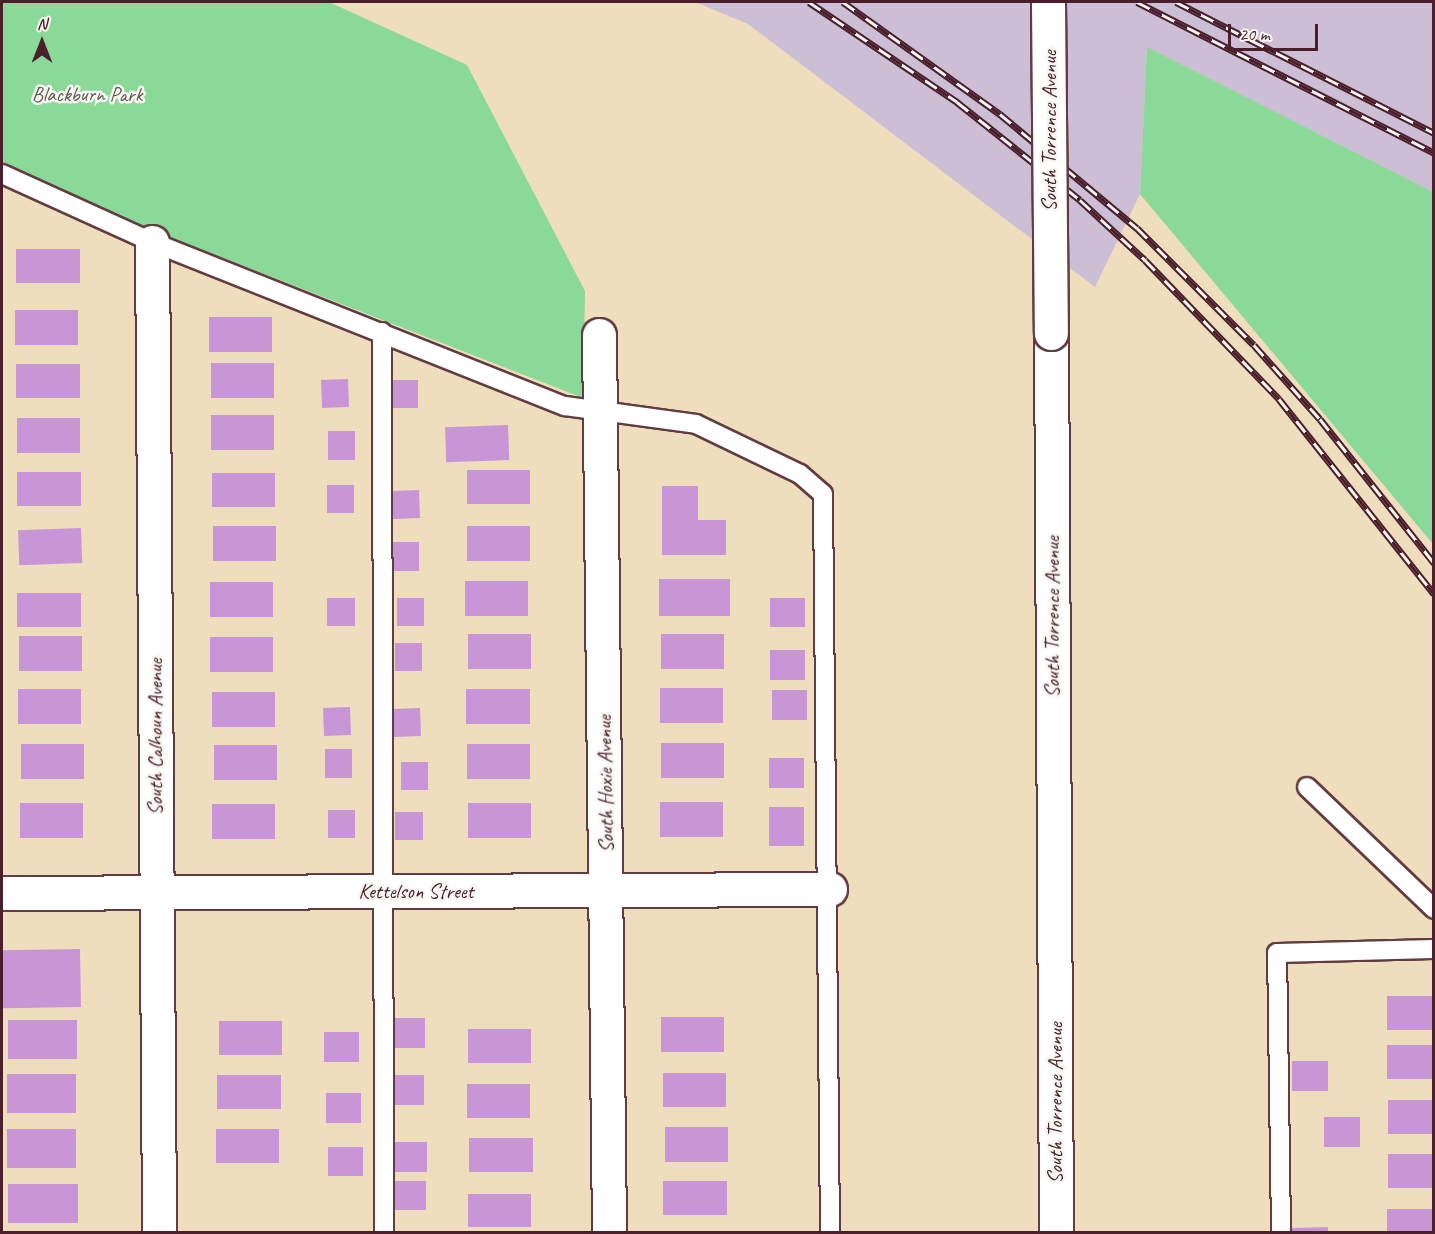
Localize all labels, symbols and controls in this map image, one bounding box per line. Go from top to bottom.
north arrow [12,12,72,72]
scale bar [1231,12,1321,50]
text: N [37,14,47,34]
text: 20 m [1239,23,1270,45]
street label: South Torrence Avenue [1036,51,1062,211]
park label: Blackburn Park [31,81,143,107]
street label: South Torrence Avenue [1039,537,1065,697]
street label: South Calhoun Avenue [142,659,168,815]
street label: South Hoxie Avenue [591,715,619,853]
street label: Kettelson Street [358,878,474,904]
street label: South Torrence Avenue [1042,1023,1068,1183]

